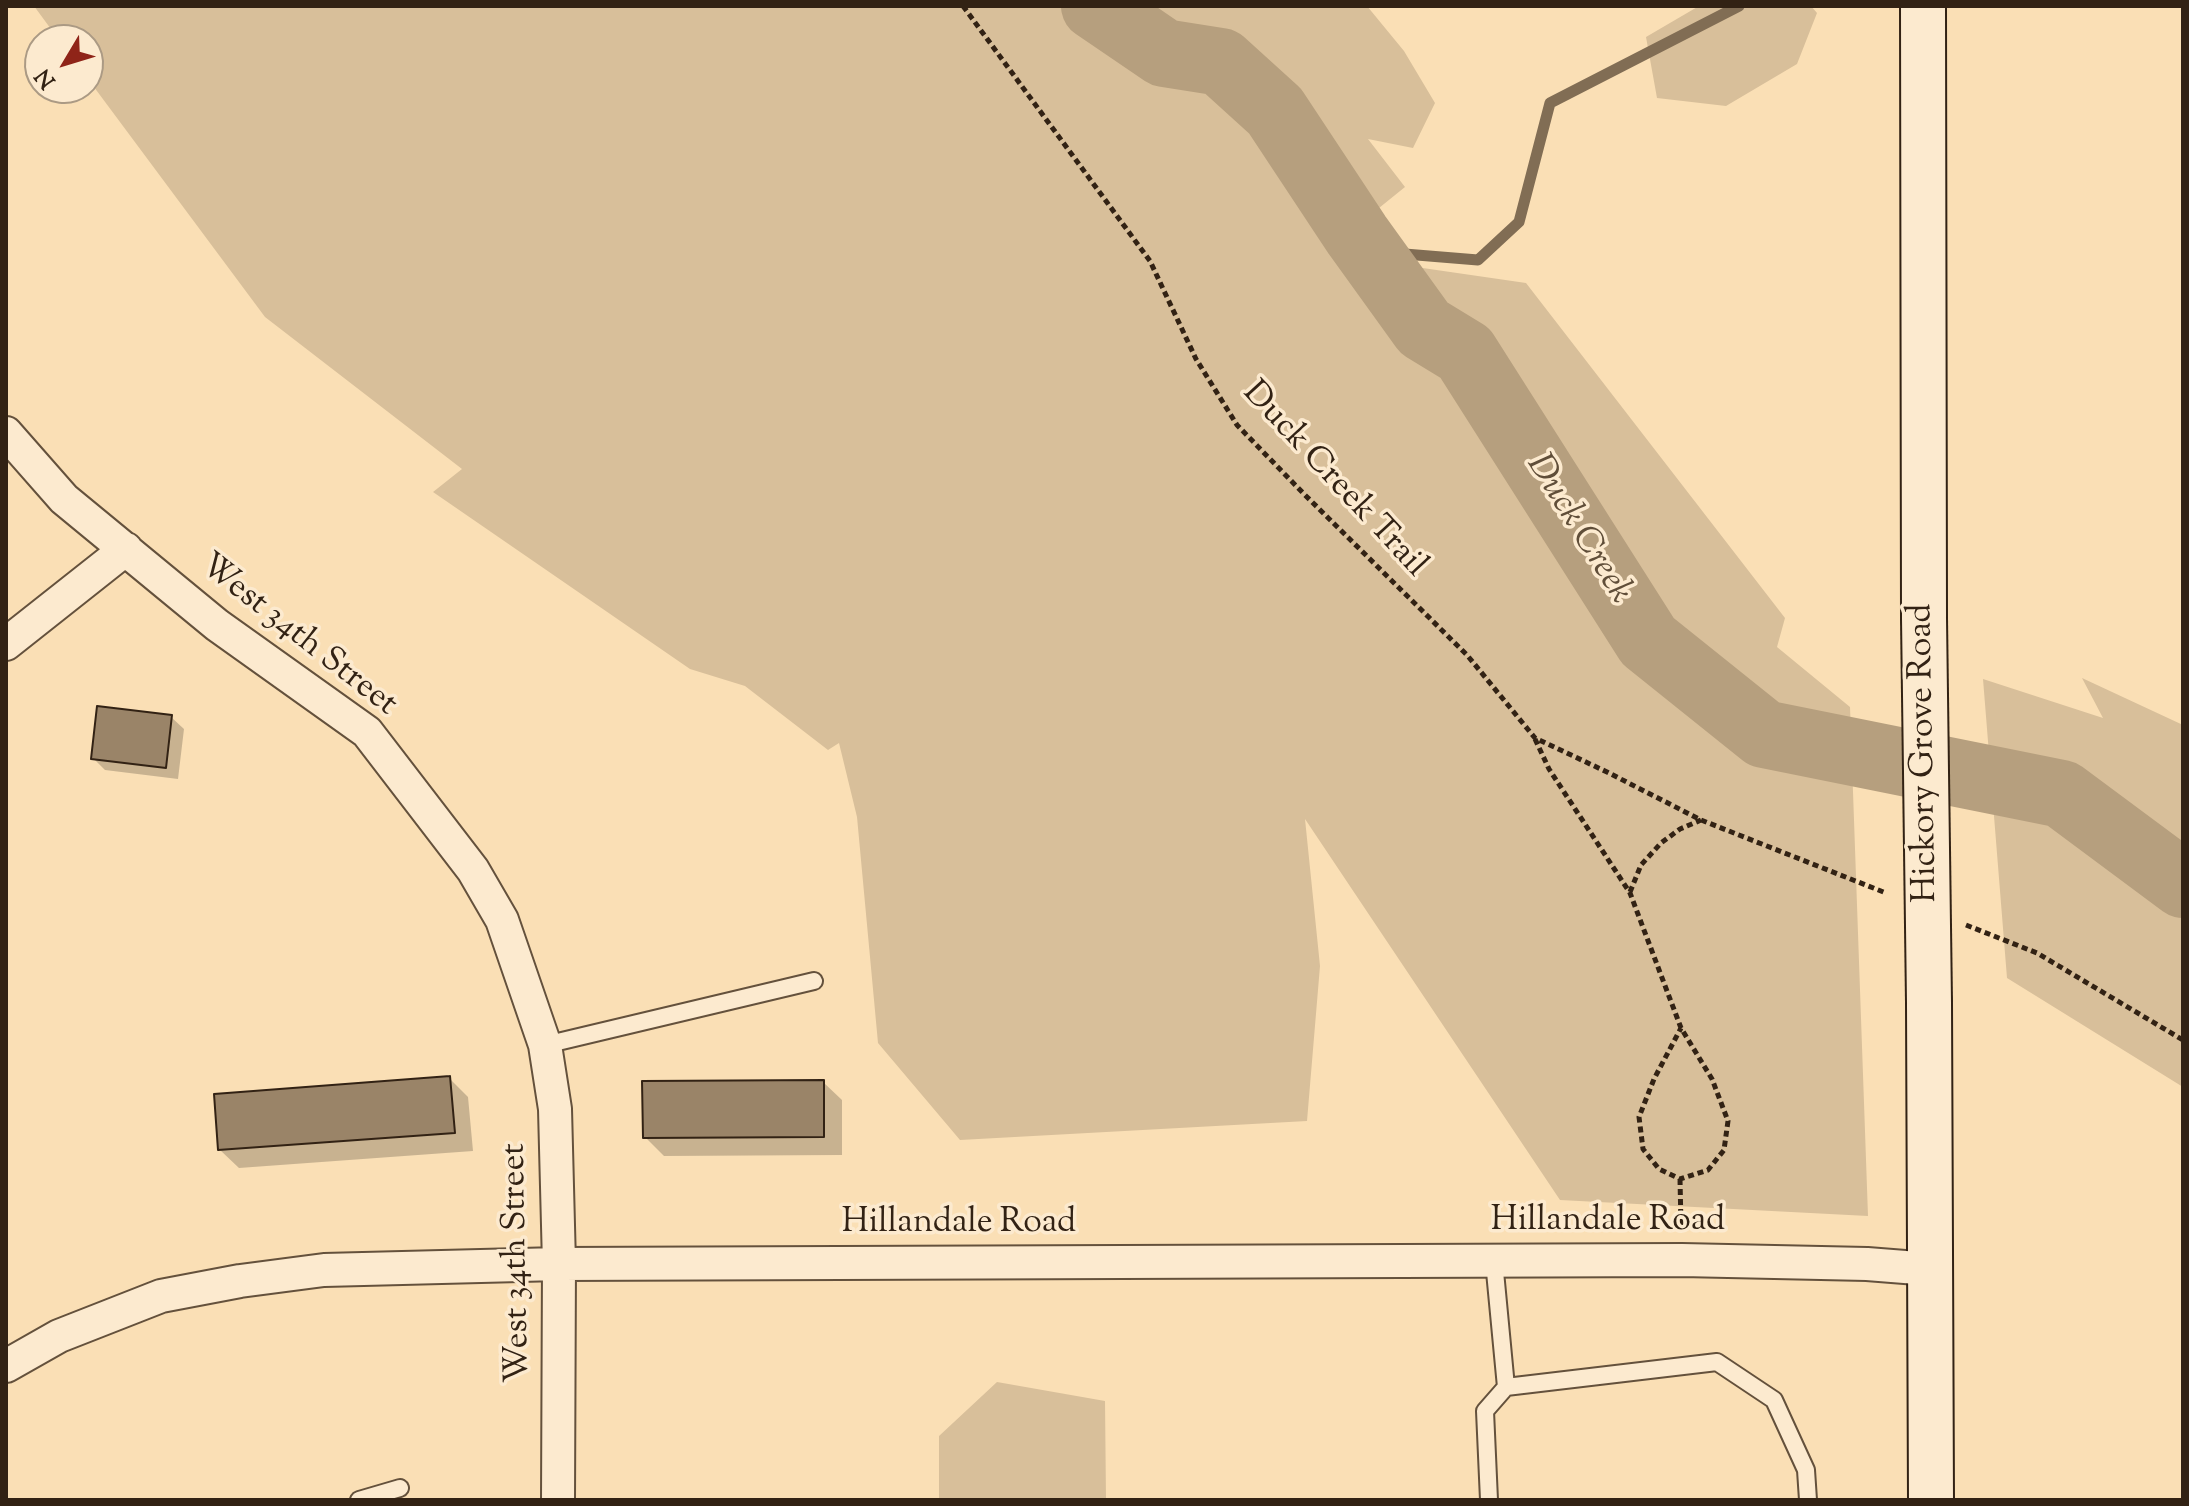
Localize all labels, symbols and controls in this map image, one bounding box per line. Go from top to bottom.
north arrow [24,24,104,104]
text: N [29,61,65,94]
street label: Duck Creek Trail [1232,375,1434,587]
water label: Duck Creek [1514,447,1640,613]
street label: West 34th Street [190,547,404,727]
street label: Hickory Grove Road [1903,603,1949,903]
street label: West 34th Street [497,1143,541,1383]
street label: Hillandale Road [1491,1203,1725,1243]
street label: Hillandale Road [842,1205,1076,1245]

